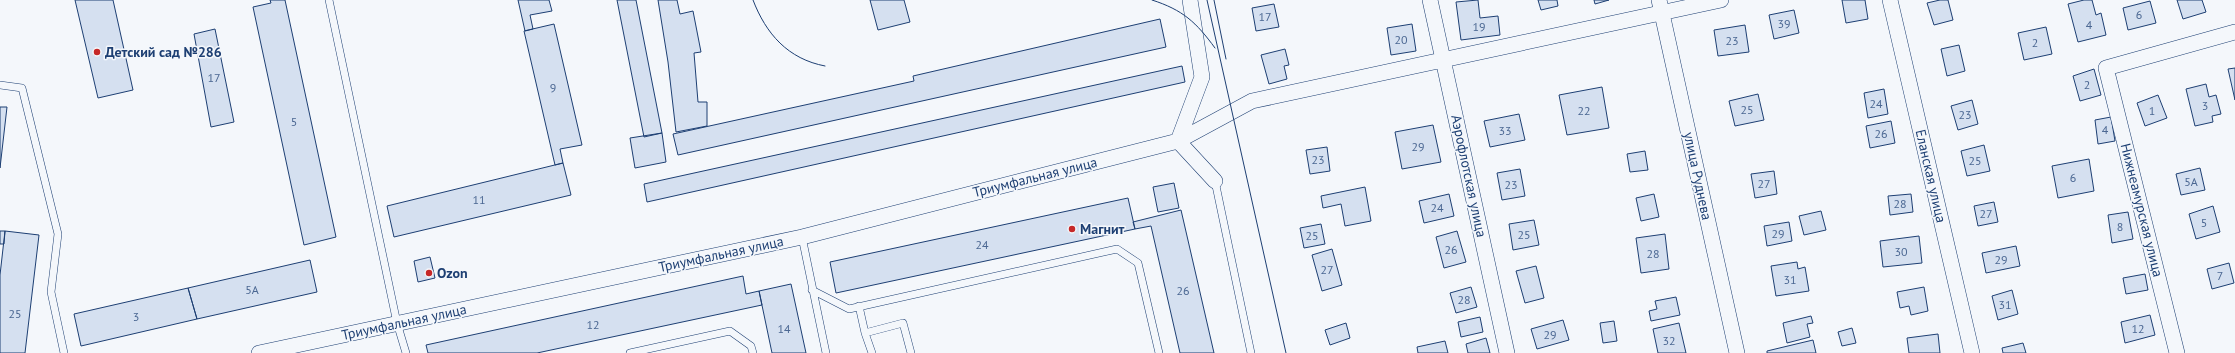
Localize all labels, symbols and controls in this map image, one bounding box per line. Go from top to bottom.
house number: 6 [2136,7,2142,22]
house number: 17 [1258,9,1272,24]
house number: 39 [1777,16,1791,31]
house number: 4 [2086,17,2093,32]
house number: 19 [1472,19,1486,34]
house number: 20 [1394,32,1408,47]
house number: 23 [1725,33,1739,48]
house number: 2 [2032,35,2038,50]
place label: Детский сад №286 [105,43,222,61]
marker: Детский сад №286 [92,47,102,57]
house number: 17 [207,70,221,85]
house number: 2 [2084,77,2090,92]
house number: 9 [550,80,556,95]
house number: 24 [1869,96,1883,111]
house number: 3 [2202,98,2208,113]
house number: 25 [1740,102,1754,117]
house number: 22 [1577,103,1591,118]
house number: 1 [2149,103,2155,118]
house number: 23 [1958,107,1972,122]
street label: Аэрофлотская улица [1447,113,1491,239]
house number: 5 [291,114,297,129]
house number: 4 [2102,122,2109,137]
house number: 33 [1498,123,1512,138]
house number: 26 [1874,126,1888,141]
street label: Еланская улица [1912,128,1950,224]
street label: улица Руднева [1680,130,1716,222]
house number: 29 [1411,139,1425,154]
street label: Нижнеамурская улица [2117,141,2167,279]
house number: 23 [1311,152,1325,167]
street label: Триумфальная улица [971,153,1099,201]
house number: 25 [1968,153,1982,168]
house number: 6 [2070,170,2076,185]
house number: 5А [2184,174,2198,189]
house number: 27 [1757,176,1771,191]
house number: 23 [1504,177,1518,192]
house number: 11 [472,192,486,207]
house number: 28 [1893,196,1907,211]
house number: 24 [1430,200,1444,215]
house number: 27 [1979,206,1993,221]
house number: 5 [2201,215,2207,230]
house number: 8 [2117,219,2123,234]
place label: Магнит [1080,220,1125,238]
marker: Магнит [1067,224,1077,234]
house number: 29 [1771,226,1785,241]
house number: 25 [1517,227,1531,242]
house number: 25 [1305,228,1319,243]
street label: Триумфальная улица [657,232,785,276]
house number: 24 [975,237,989,252]
house number: 26 [1444,242,1458,257]
house number: 30 [1894,244,1908,259]
house number: 28 [1646,246,1660,261]
house number: 29 [1994,252,2008,267]
house number: 27 [1320,262,1334,277]
place label: Ozon [437,264,468,282]
marker: Ozon [424,268,434,278]
house number: 7 [2217,268,2223,283]
house number: 31 [1783,272,1797,287]
house number: 5А [245,282,259,297]
house number: 26 [1176,283,1190,298]
house number: 28 [1457,292,1471,307]
house number: 31 [1998,297,2012,312]
street label: Триумфальная улица [340,300,468,344]
house number: 25 [8,306,22,321]
house number: 3 [133,309,139,324]
house number: 12 [586,317,600,332]
house number: 14 [777,321,791,336]
house number: 12 [2131,321,2145,336]
house number: 29 [1543,327,1557,342]
house number: 32 [1662,333,1676,348]

